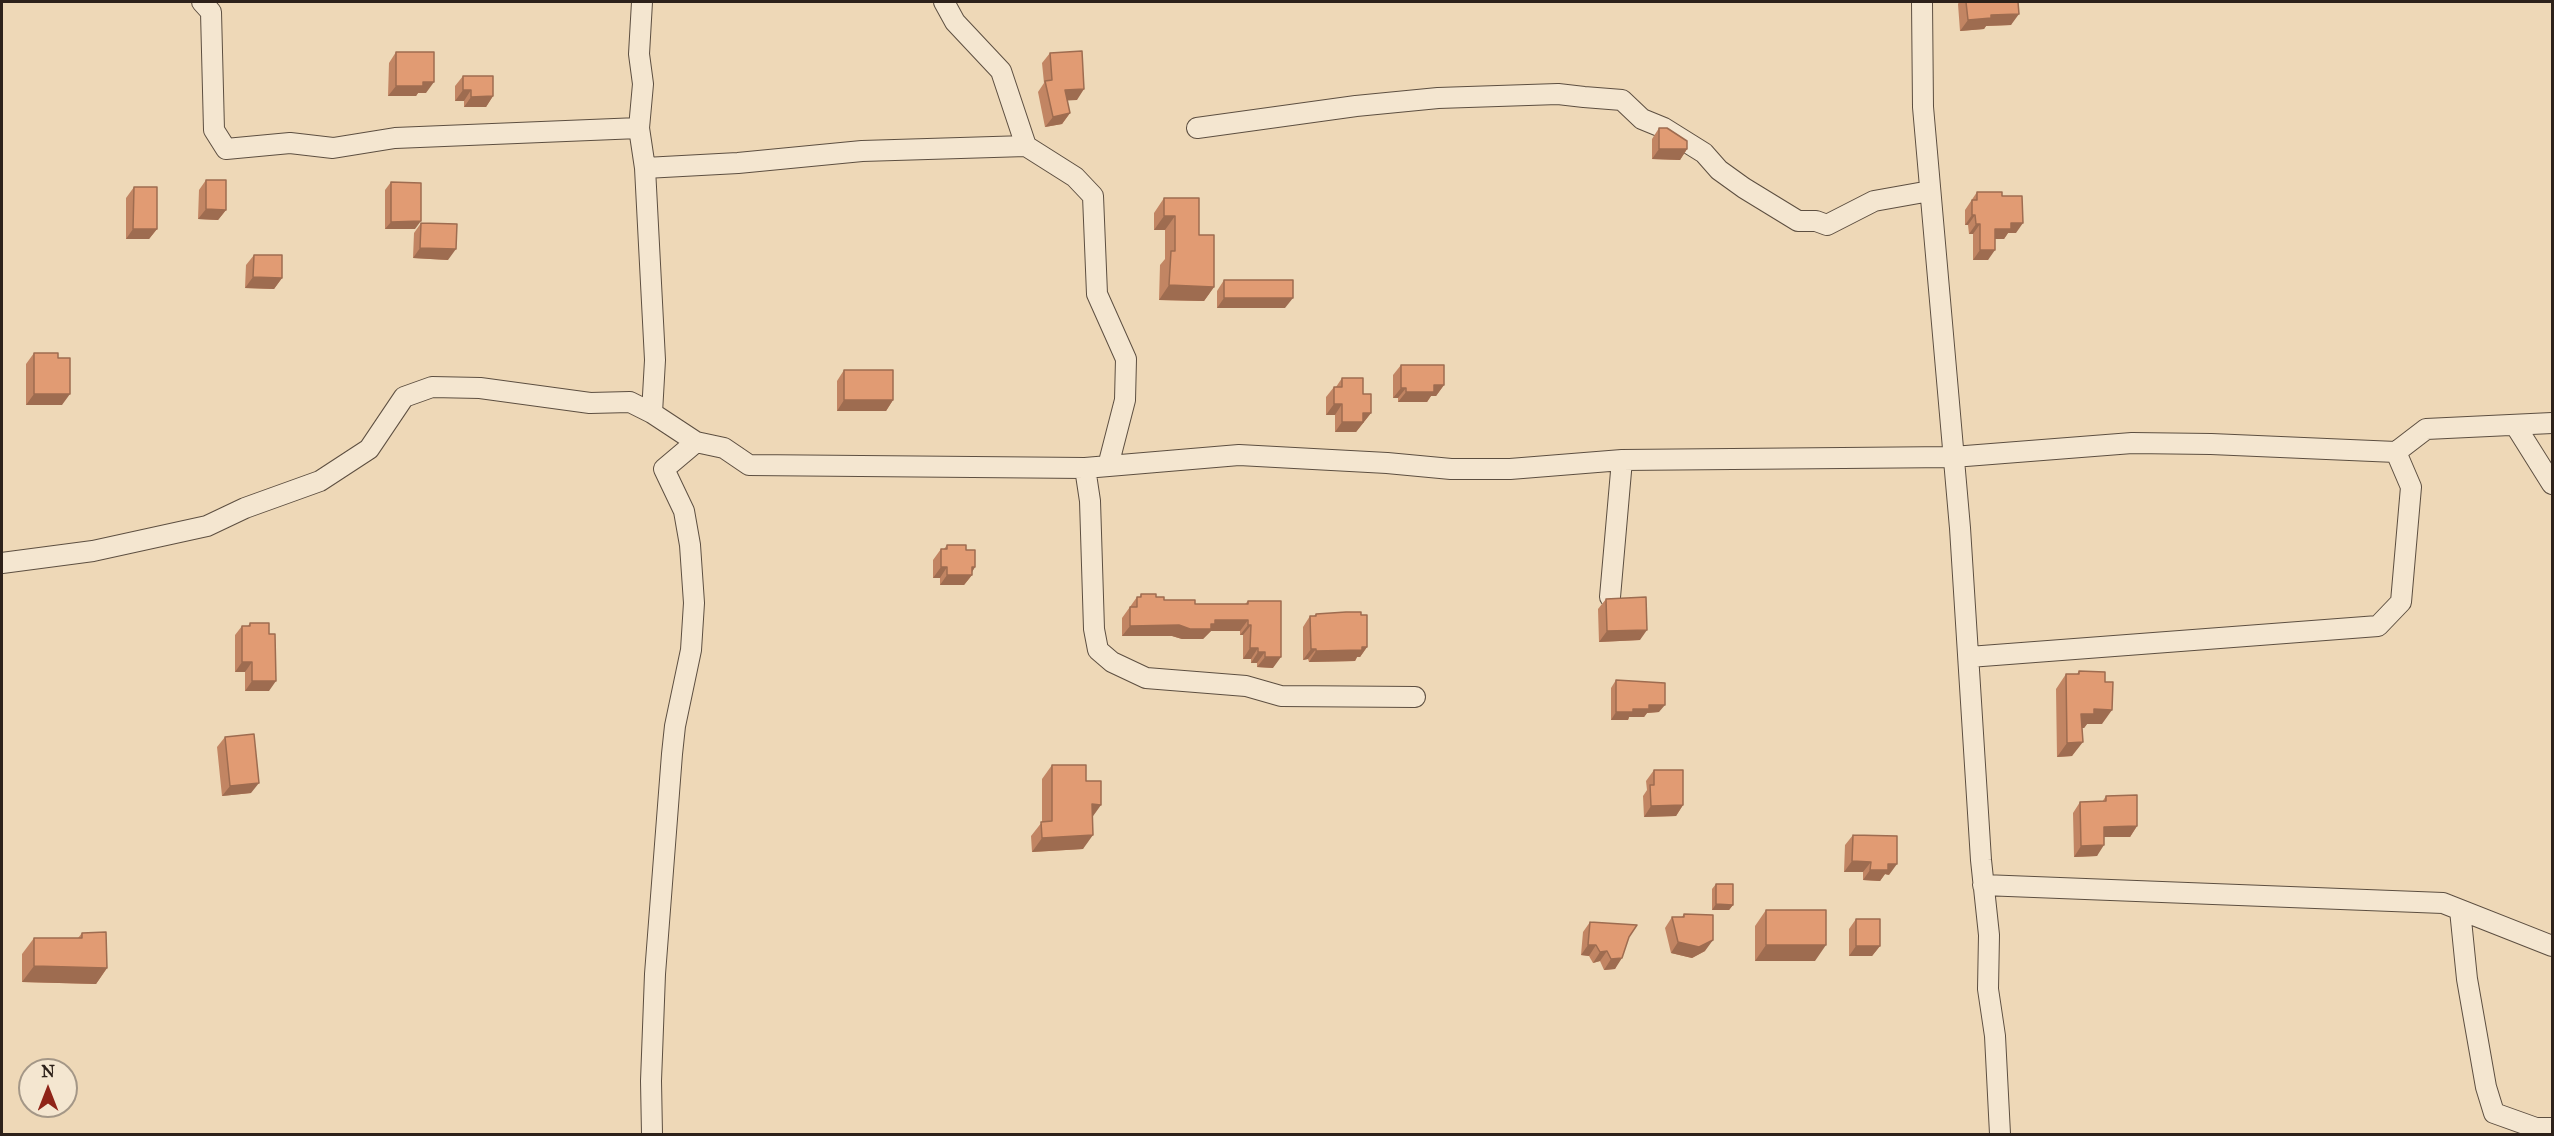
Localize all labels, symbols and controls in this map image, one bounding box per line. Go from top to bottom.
north arrow [18,1058,78,1118]
text: N [41,1062,55,1081]

